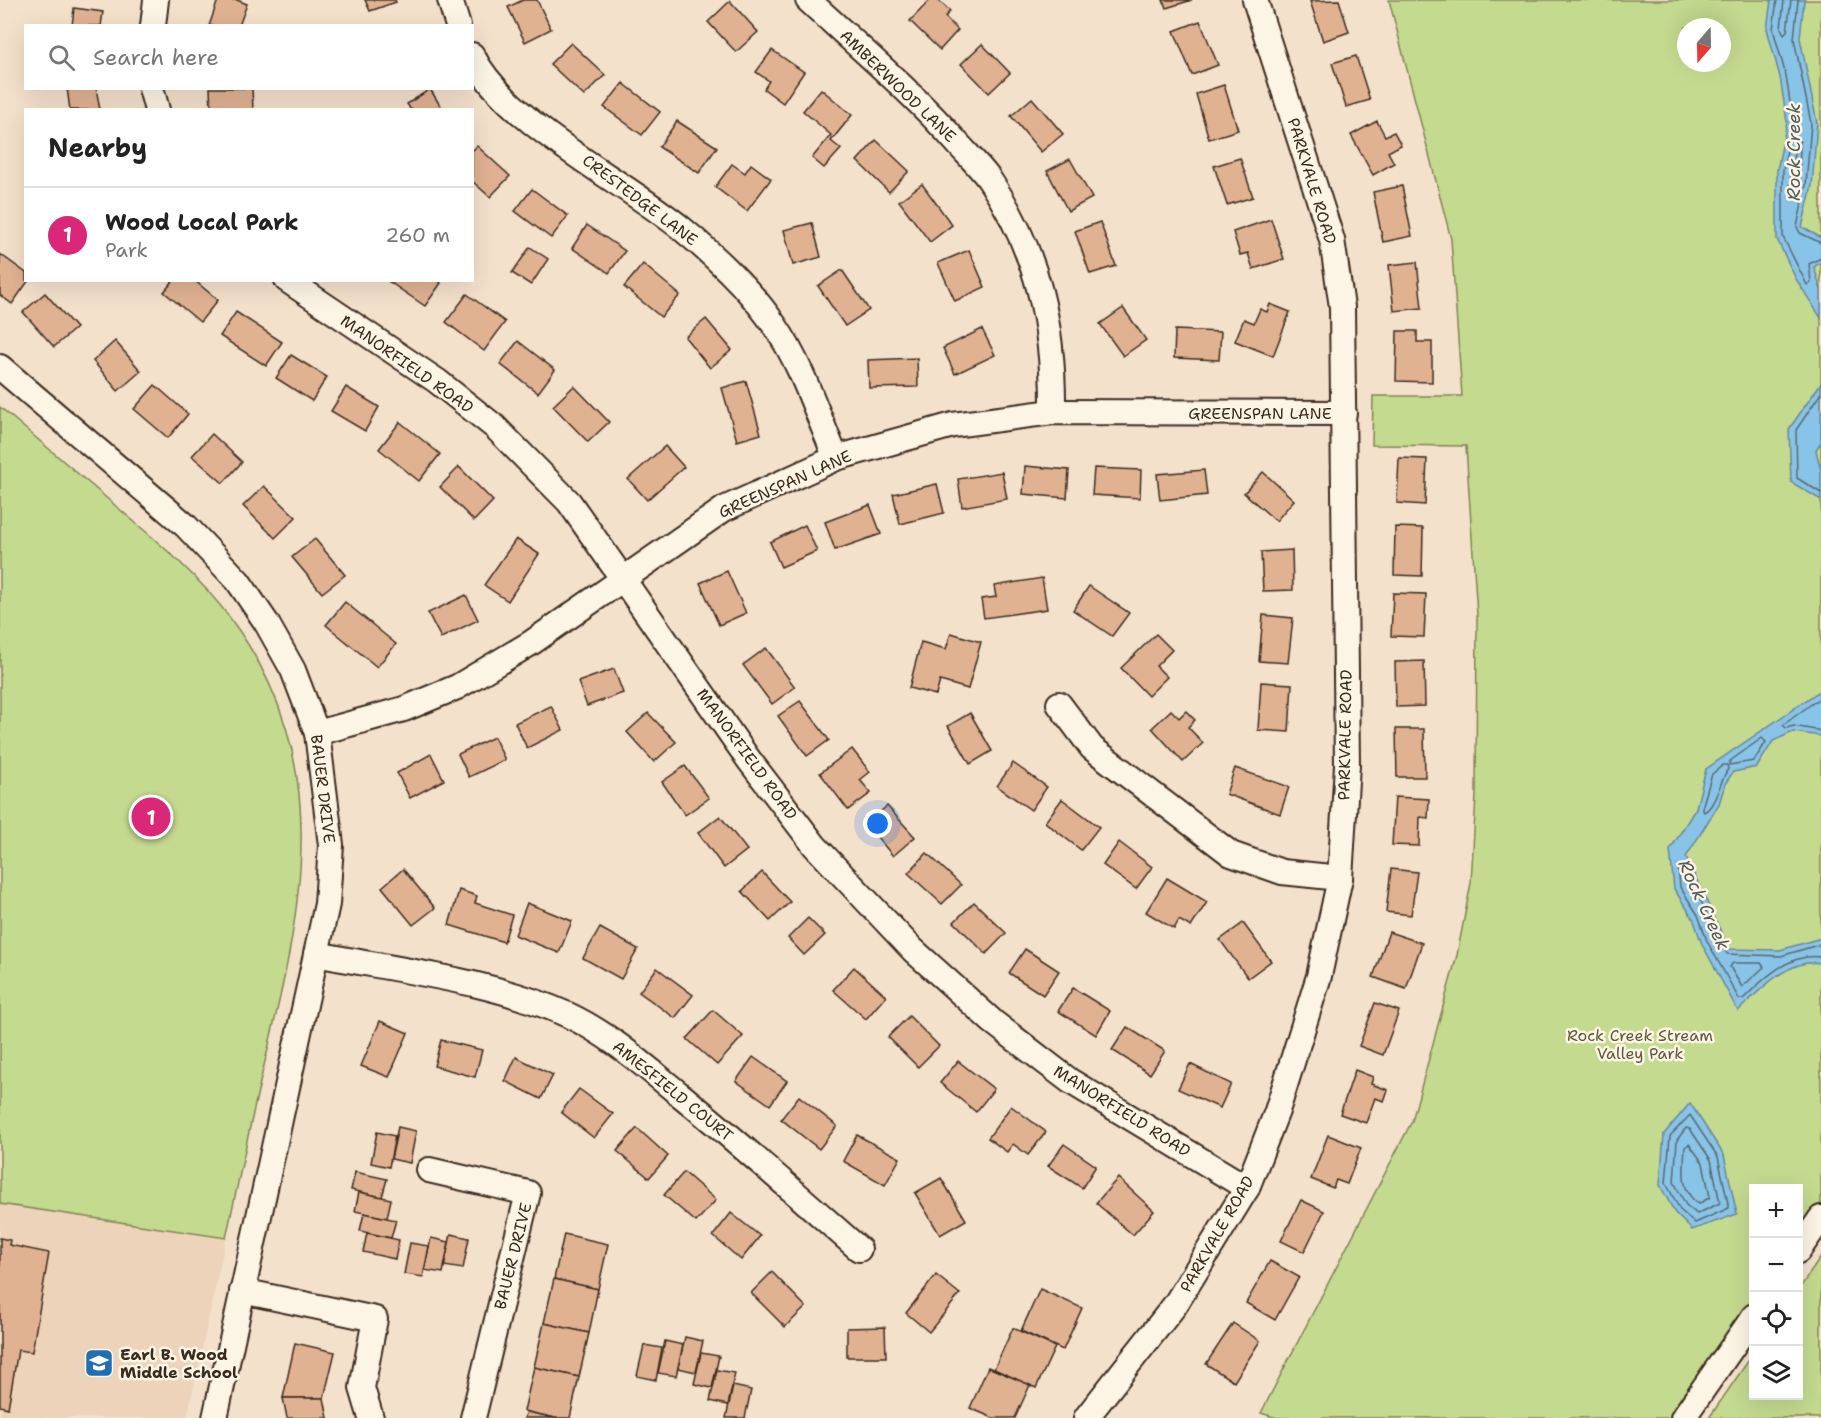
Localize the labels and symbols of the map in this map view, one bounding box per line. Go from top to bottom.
north arrow [1677,18,1731,72]
street label: AMBERWOOD LANE [835,25,961,147]
water label: Rock Creek [1782,103,1806,201]
street label: PARKVALE ROAD [1283,115,1341,247]
street label: CRESTEDGE LANE [578,150,702,250]
street label: MANORFIELD ROAD [336,310,478,418]
street label: GREENSPAN LANE [1188,403,1332,424]
street label: GREENSPAN LANE [715,445,855,523]
street label: PARKVALE ROAD [1333,669,1357,801]
street label: MANORFIELD ROAD [692,684,802,824]
street label: BAUER DRIVE [306,733,340,845]
pin: 1 [132,794,170,840]
your location [863,809,892,838]
water label: Rock Creek [1673,856,1736,955]
park label: Rock Creek Stream Valley Park [1567,1025,1713,1064]
street label: AMESFIELD COURT [608,1036,738,1146]
street label: MANORFIELD ROAD [1050,1060,1194,1162]
street label: PARKVALE ROAD [1175,1172,1259,1296]
street label: BAUER DRIVE [490,1200,536,1312]
place label: Earl B. Wood Middle School [120,1344,238,1383]
school or university icon: Earl B. Wood Middle School [83,1347,115,1379]

